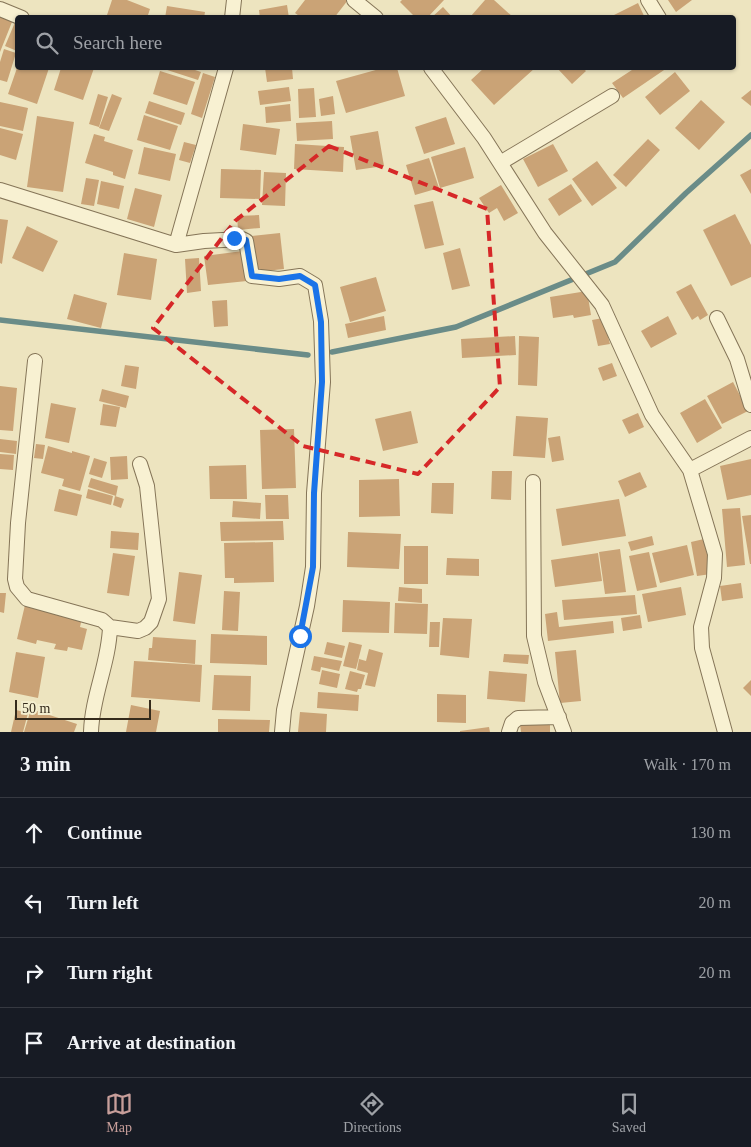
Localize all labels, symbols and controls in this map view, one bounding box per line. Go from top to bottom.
search box [15,15,736,70]
icon: search [33,29,61,57]
text: Search here [73,32,162,53]
route end [223,227,246,250]
route start [289,625,312,648]
scale bar [15,697,151,720]
text: 50 m [22,701,50,716]
text: 3 min [20,752,71,776]
text: Walk · 170 m [644,756,731,773]
icon: ahead [20,819,48,847]
text: Continue [67,822,142,843]
text: 130 m [691,824,731,841]
icon: left [20,889,48,917]
text: Turn left [67,892,139,913]
text: 20 m [699,894,731,911]
icon: right [20,959,48,987]
text: Turn right [67,962,152,983]
text: 20 m [699,964,731,981]
icon: arrive [20,1029,48,1057]
text: Arrive at destination [67,1032,236,1053]
tab: Map [105,1090,133,1136]
tab: Directions [343,1090,402,1136]
tab: Saved [612,1090,646,1136]

